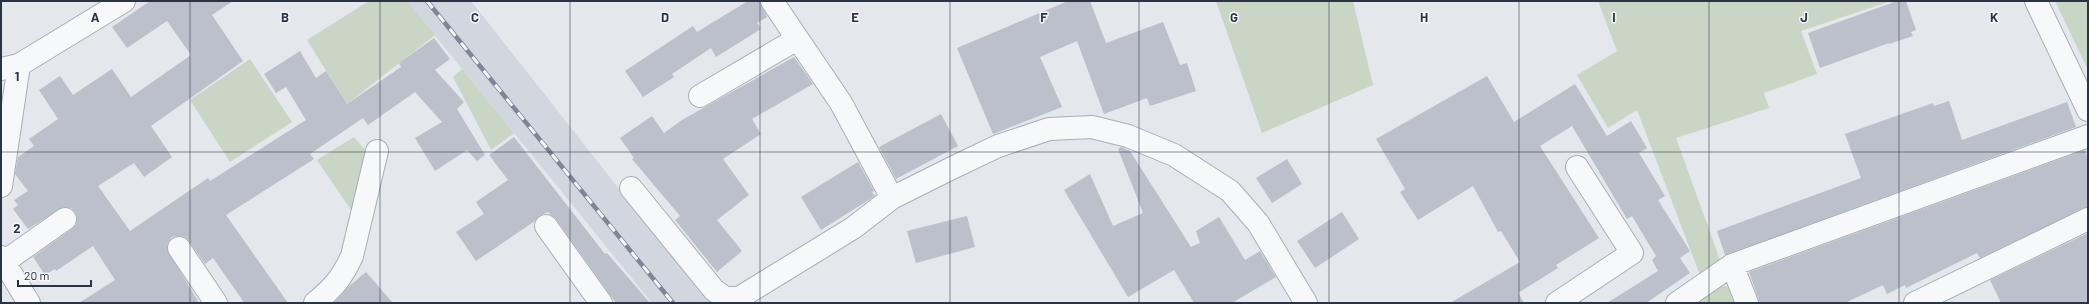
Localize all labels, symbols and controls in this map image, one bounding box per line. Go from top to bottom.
text: A [91,9,100,25]
text: B [281,9,289,25]
text: C [471,9,479,25]
text: D [661,9,669,25]
text: E [851,9,859,25]
text: F [1040,9,1048,25]
text: G [1230,9,1238,25]
text: H [1420,9,1428,25]
text: I [1612,9,1616,25]
text: J [1800,9,1808,25]
text: K [1990,9,1998,25]
text: 1 [15,68,19,84]
text: 2 [13,220,21,236]
scale bar [18,262,91,288]
text: 20 m [24,268,50,282]

